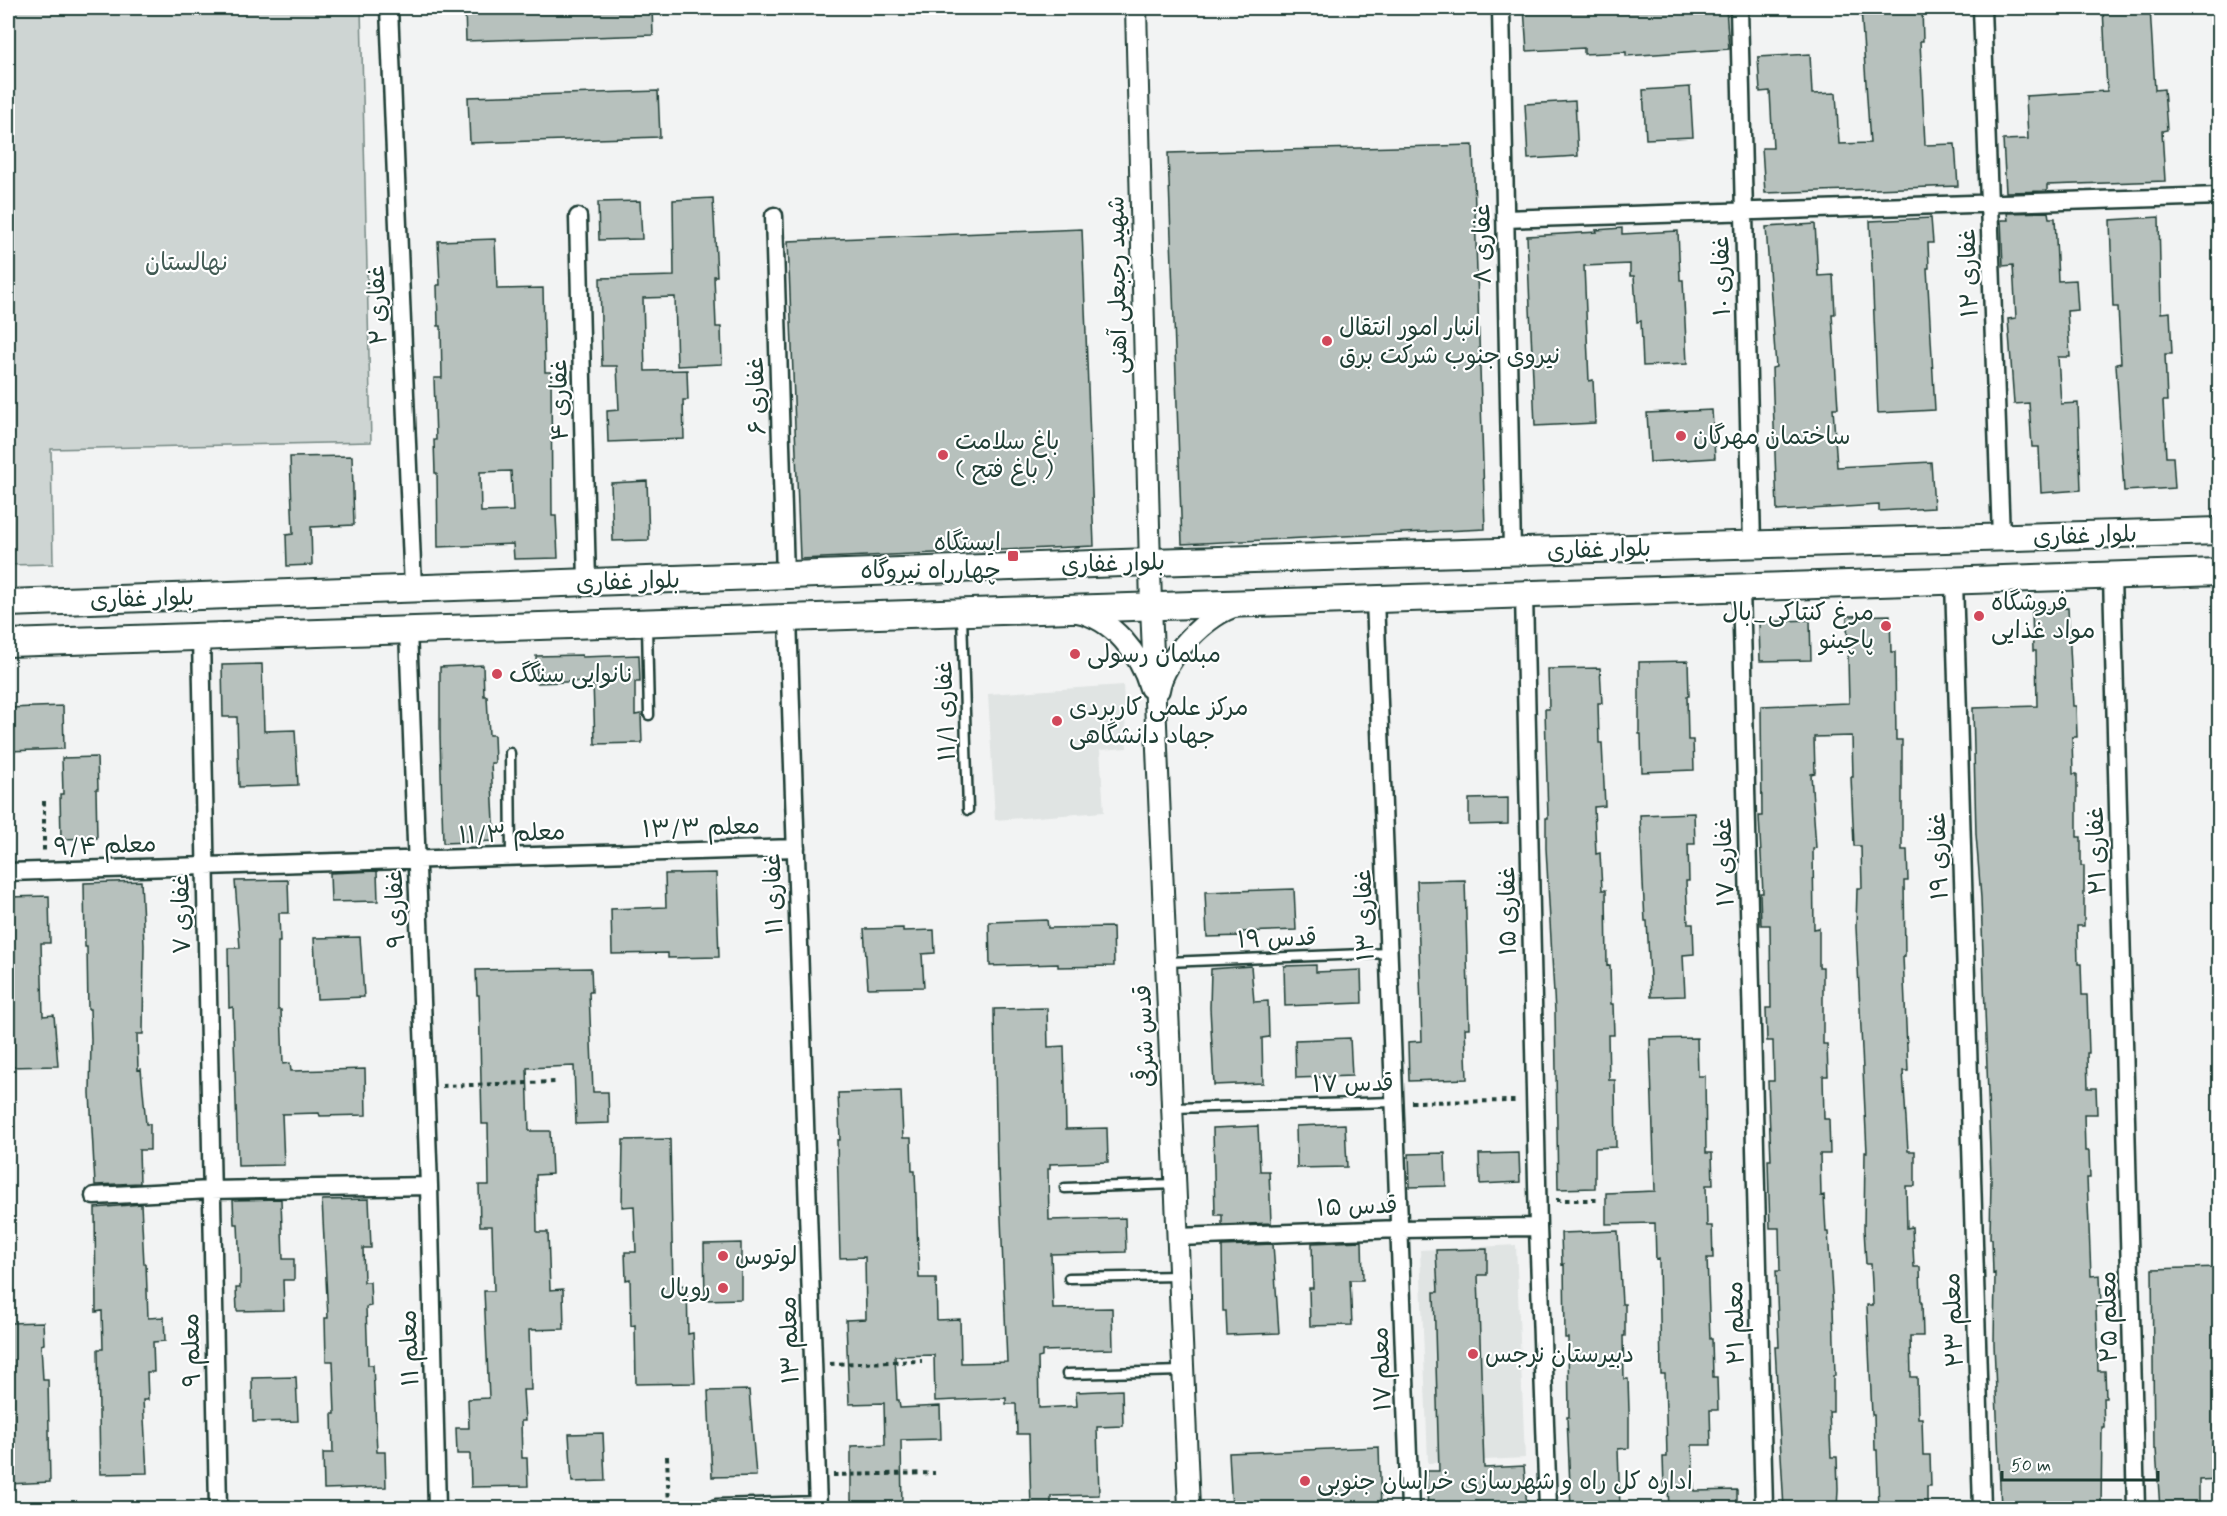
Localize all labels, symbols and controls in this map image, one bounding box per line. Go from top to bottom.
street label: شهید رجبعلی آهنی [1101,196,1136,374]
street label: غفاری ۸ [1467,203,1500,284]
street label: غفاری ۱۲ [1952,228,1987,318]
street label: غفاری ۱۰ [1706,236,1739,316]
park label: نهالستان [145,248,229,279]
street label: غفاری ۲ [362,264,395,345]
place label: انبار امور انتقال نیروی جنوب شرکت برق [1339,313,1560,372]
marker: انبار امور انتقال نیروی جنوب شرکت برق [1320,334,1334,348]
street label: غفاری ۶ [741,356,774,436]
street label: غفاری ۴ [544,359,577,441]
place label: ساختمان مهرگان [1693,422,1851,453]
place label: باغ سلامت ( باغ فتح ) [955,427,1059,486]
marker: ساختمان مهرگان [1674,429,1688,443]
marker: باغ سلامت ( باغ فتح ) [936,448,950,462]
street label: بلوار غفاری [2032,519,2138,554]
place label: ایستگاه چهارراه نیروگاه [860,528,1001,587]
street label: بلوار غفاری [1546,533,1652,568]
street label: بلوار غفاری [1060,547,1166,582]
marker: ایستگاه چهارراه نیروگاه [1006,549,1020,563]
street label: بلوار غفاری [575,565,681,600]
street label: بلوار غفاری [89,582,195,617]
place label: فروشگاه مواد غذایی [1991,588,2095,647]
place label: مرغ کنتاکی_بال پاچینو [1722,598,1874,657]
marker: فروشگاه مواد غذایی [1972,609,1986,623]
marker: مرغ کنتاکی_بال پاچینو [1879,619,1893,633]
place label: مبلمان رسولی [1087,640,1221,671]
marker: مبلمان رسولی [1068,647,1082,661]
place label: نانوایی سنگگ [509,660,634,691]
street label: غفاری ۱۱/۱ [929,660,964,762]
marker: نانوایی سنگگ [490,667,504,681]
place label: مرکز علمی کاربردی جهاد دانشگاهی [1069,693,1249,752]
marker: مرکز علمی کاربردی جهاد دانشگاهی [1050,714,1064,728]
street label: غفاری ۲۱ [2080,806,2115,896]
street label: معلم ۱۳/۳ [642,811,760,847]
street label: غفاری ۱۹ [1922,812,1957,900]
street label: معلم ۱۱/۳ [458,817,566,853]
street label: غفاری ۱۷ [1708,817,1743,907]
street label: معلم ۹/۴ [53,829,157,865]
street label: غفاری ۱۱ [758,853,791,935]
street label: غفاری ۱۵ [1492,866,1525,956]
street label: غفاری ۱۳ [1348,868,1383,961]
street label: غفاری ۹ [380,869,413,949]
street label: غفاری ۷ [166,873,199,955]
street label: قدس ۱۹ [1237,923,1317,956]
street label: قدس شرقی [1127,984,1163,1088]
street label: قدس ۱۷ [1312,1068,1394,1101]
street label: قدس ۱۵ [1316,1191,1398,1224]
place label: لوتوس [735,1242,798,1273]
marker: لوتوس [716,1249,730,1263]
street label: معلم ۲۵ [2093,1271,2127,1363]
street label: معلم ۲۳ [1937,1272,1973,1368]
place label: رویال [660,1274,711,1305]
marker: رویال [716,1281,730,1295]
street label: معلم ۲۱ [1720,1281,1754,1365]
street label: معلم ۱۳ [773,1296,809,1384]
street label: معلم ۱۱ [394,1309,428,1387]
street label: معلم ۹ [176,1313,210,1387]
street label: معلم ۱۷ [1366,1326,1400,1412]
place label: دبیرستان نرجس [1485,1340,1634,1371]
marker: دبیرستان نرجس [1466,1347,1480,1361]
scale bar [2002,1444,2158,1482]
text: 50 m [2011,1454,2051,1478]
place label: اداره کل راه و شهرسازی خراسان جنوبی [1317,1467,1693,1498]
marker: اداره کل راه و شهرسازی خراسان جنوبی [1298,1474,1312,1488]

